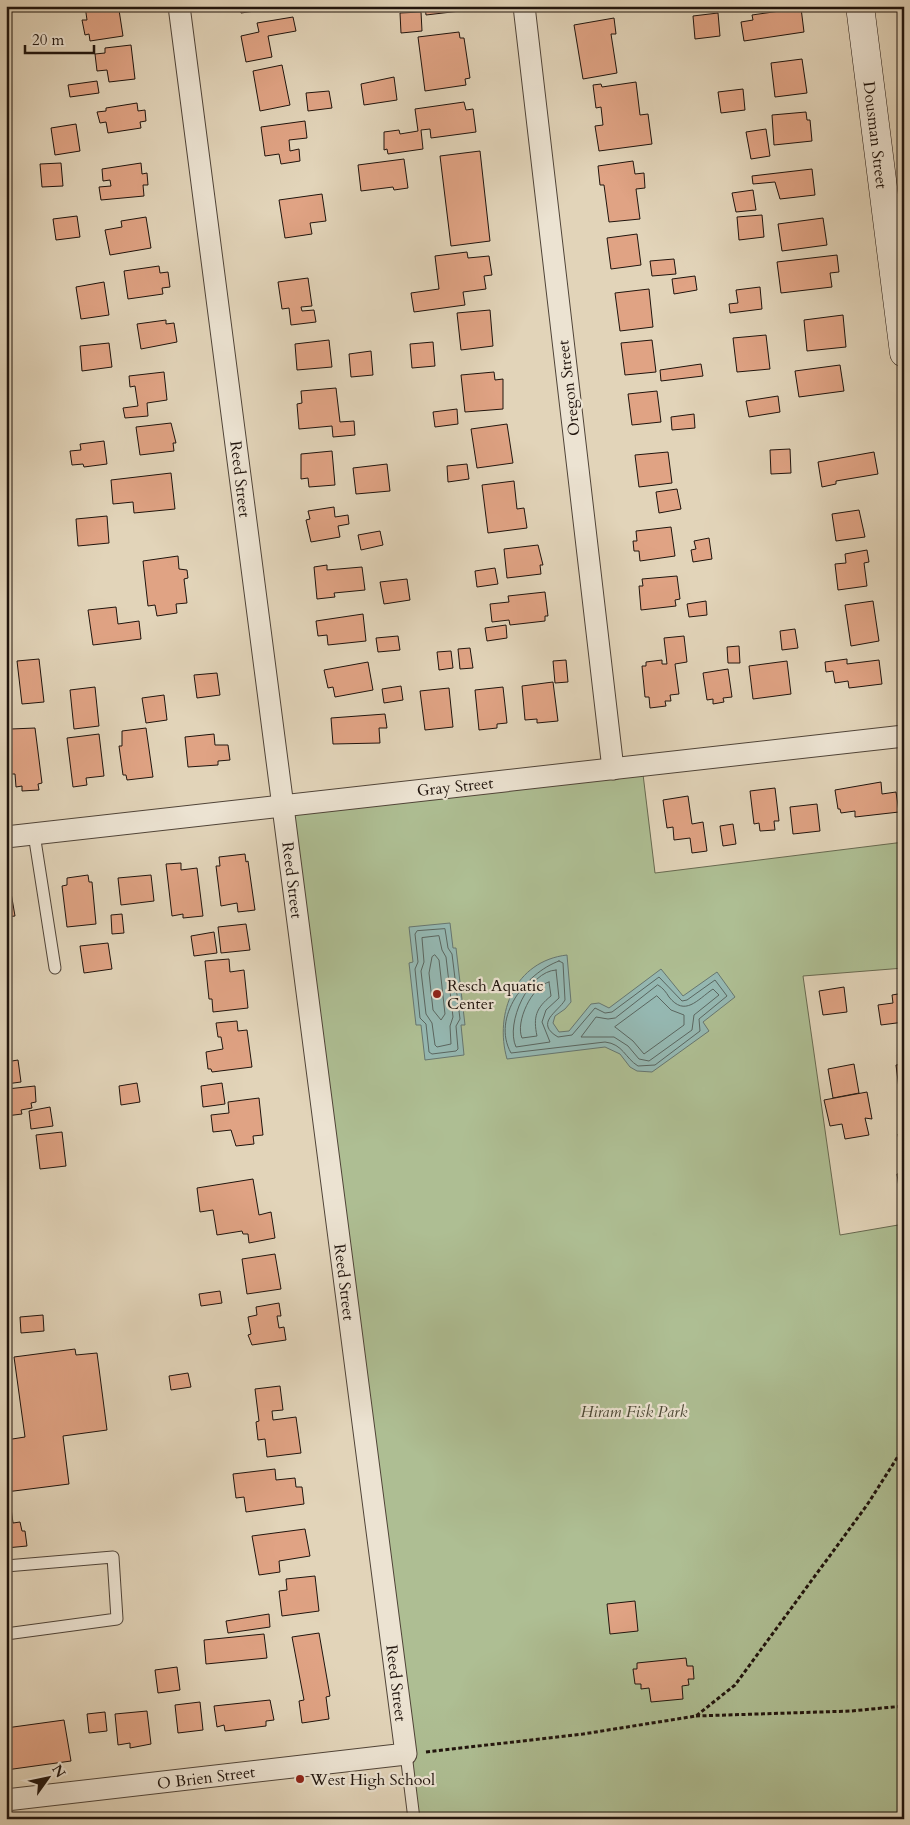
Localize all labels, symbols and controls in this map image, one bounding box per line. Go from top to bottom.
scale bar [25,22,94,54]
text: 20 m [32,30,64,50]
street label: Dousman Street [858,80,893,190]
street label: Oregon Street [552,339,586,437]
street label: Reed Street [224,440,256,519]
street label: Gray Street [416,772,494,802]
street label: Reed Street [276,841,308,920]
place label: Resch Aquatic Center [447,975,544,1015]
marker: Resch Aquatic Center [431,988,443,1000]
street label: Reed Street [328,1243,360,1322]
park label: Hiram Fisk Park [581,1401,687,1423]
street label: Reed Street [380,1644,412,1723]
north arrow [22,1752,72,1802]
text: N [47,1761,70,1781]
street label: O Brien Street [156,1761,256,1795]
place label: West High School [309,1769,435,1791]
marker: West High School [294,1773,306,1785]

